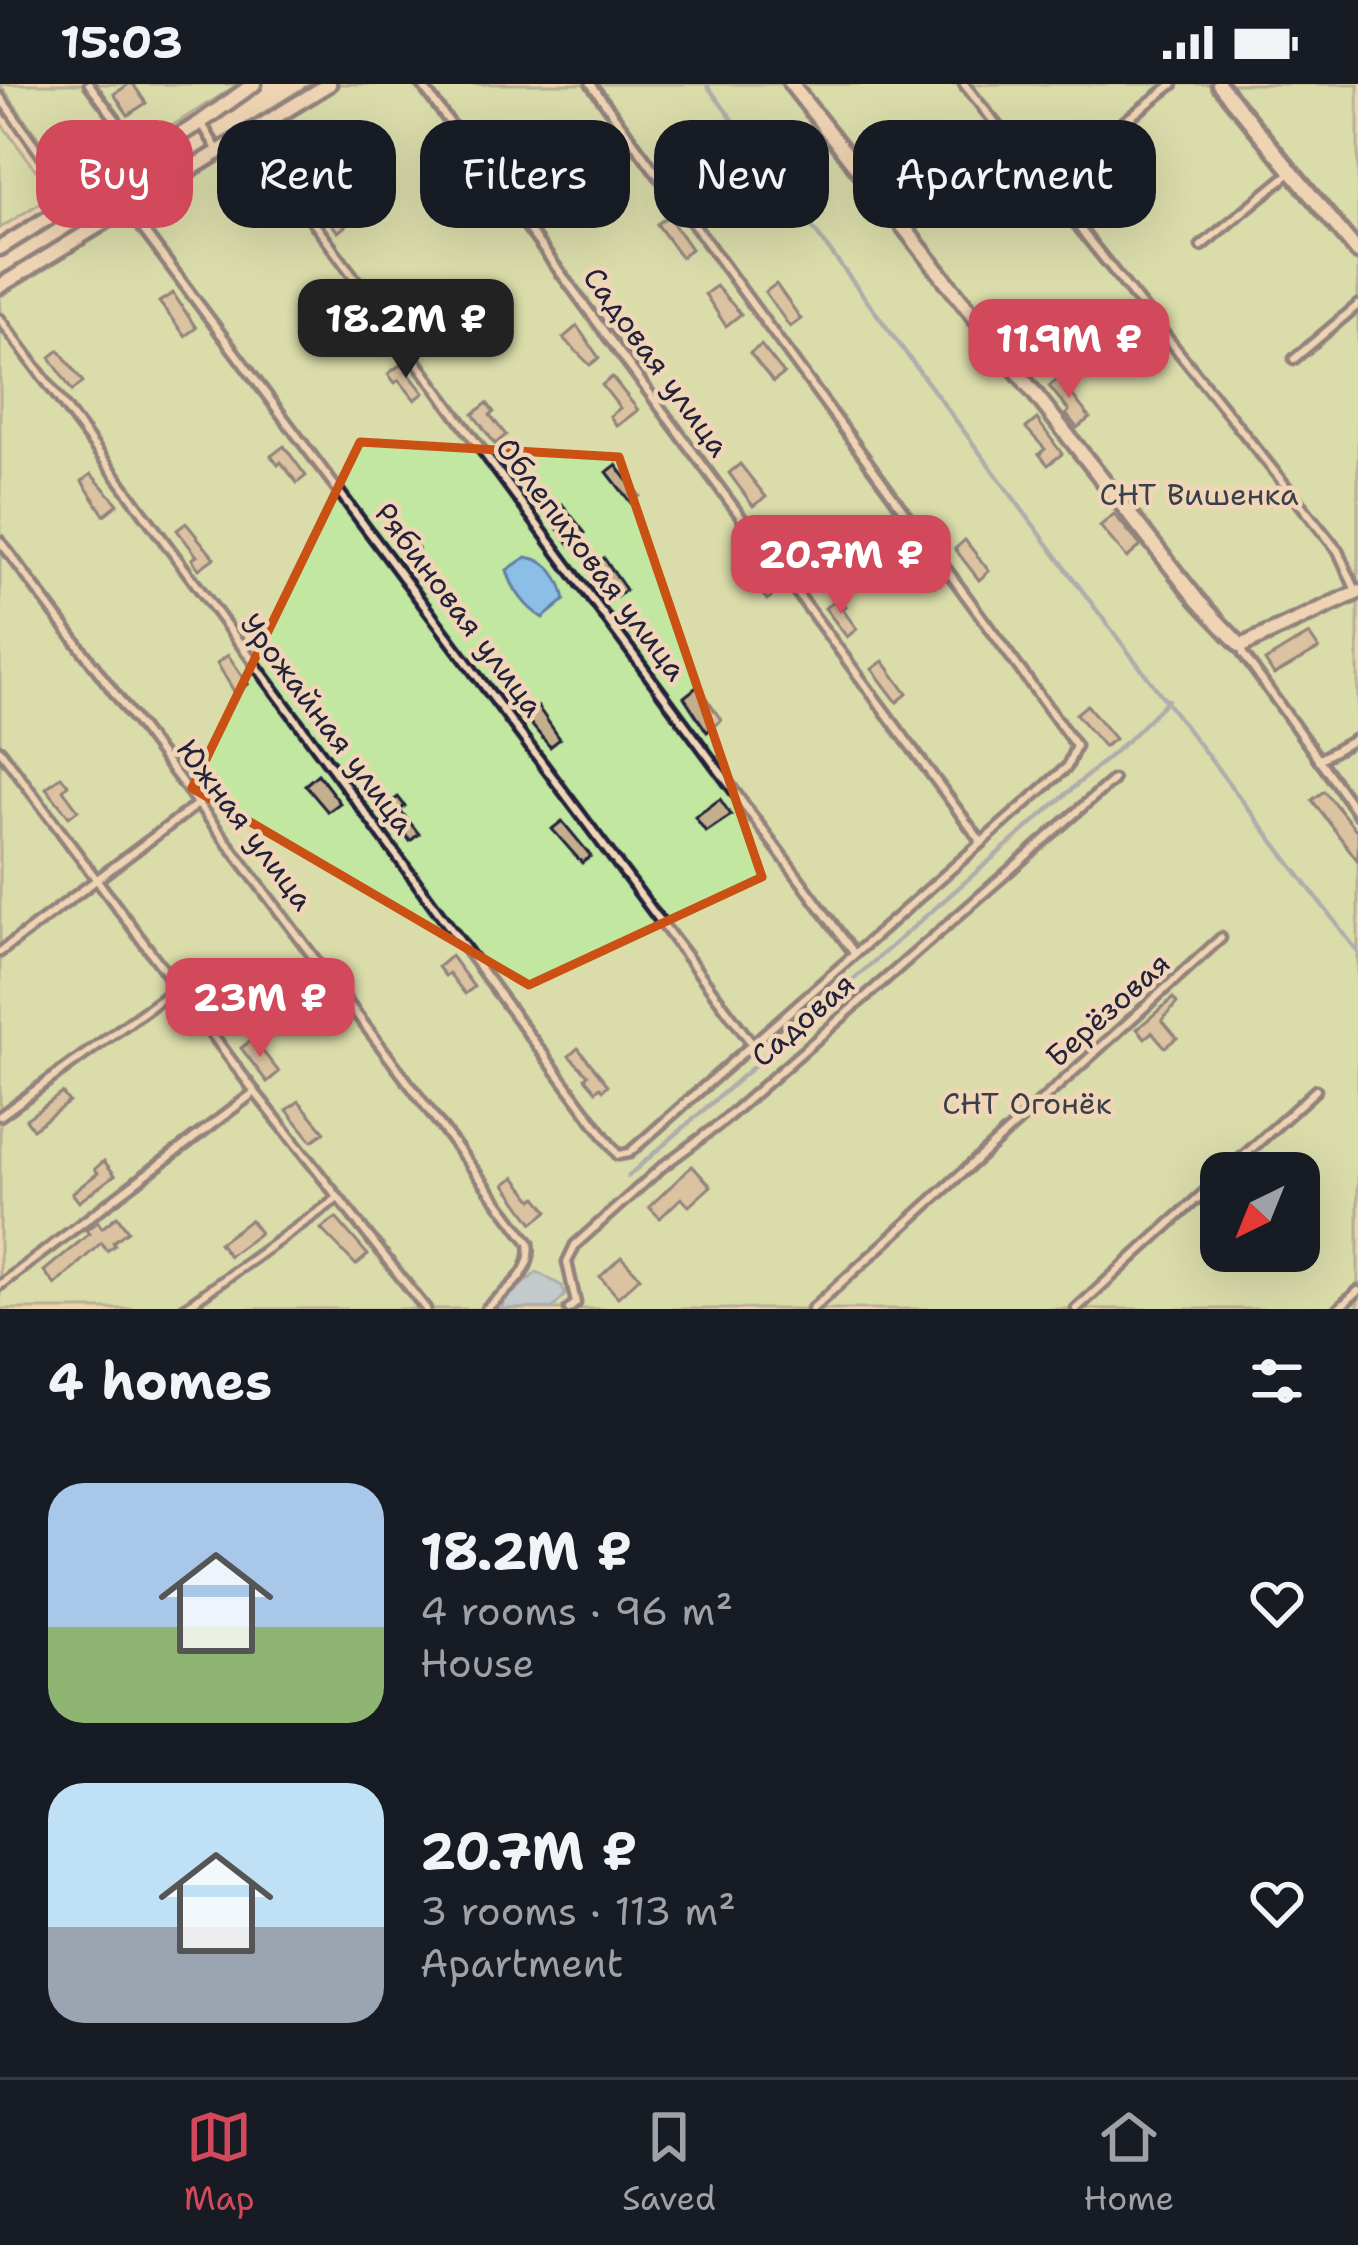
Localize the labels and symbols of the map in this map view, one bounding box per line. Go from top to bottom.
street label: Садовая улица [574,258,739,465]
pin: 18.2M ₽ [295,279,517,381]
pin: 11.9M ₽ [958,299,1180,401]
street label: Облепиховая улица [486,429,697,689]
park label: СНТ Вишенка [1099,474,1299,515]
street label: Рябиновая улица [365,494,554,726]
pin: 20.7M ₽ [730,515,952,617]
street label: Урожайная улица [231,605,424,843]
street label: Южная улица [168,731,323,919]
street label: Берёзовая [1037,943,1179,1076]
pin: 23M ₽ [176,958,344,1060]
street label: Садовая [742,963,863,1076]
park label: СНТ Огонёк [942,1083,1112,1124]
north arrow [1200,1152,1320,1272]

